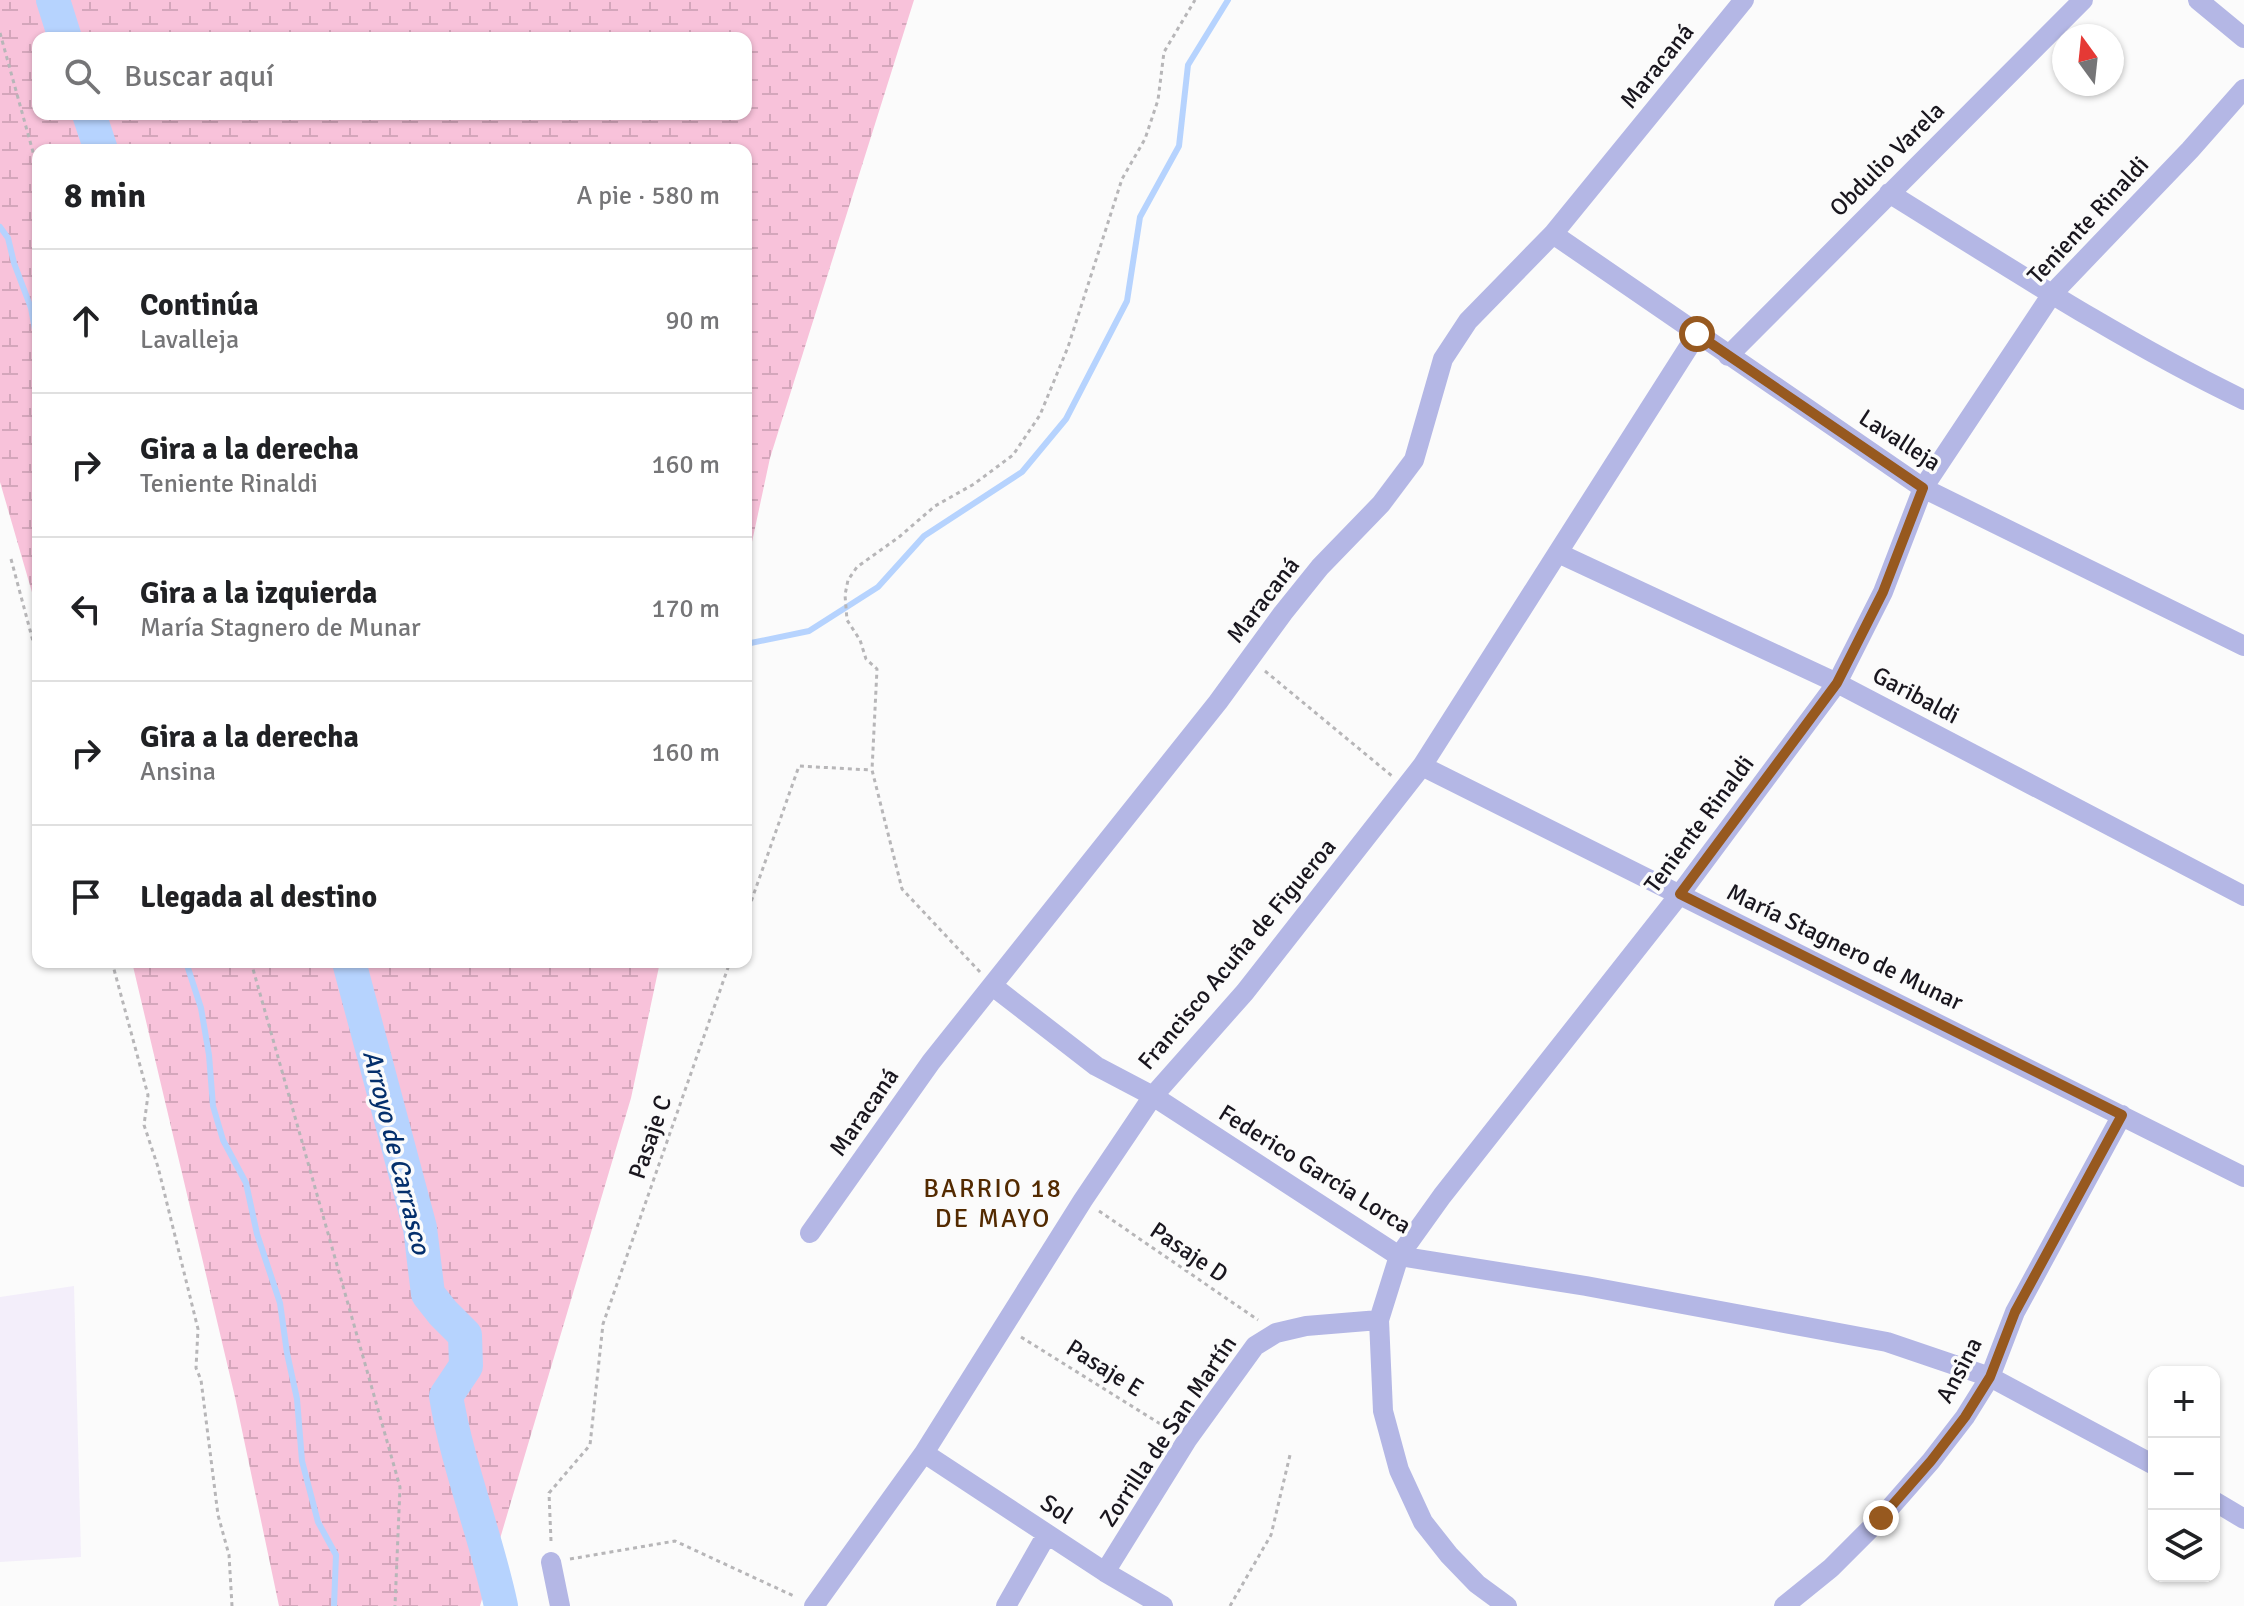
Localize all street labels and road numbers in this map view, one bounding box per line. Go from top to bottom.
street label: Maracaná [1614,17,1700,115]
street label: Obdulio Varela [1823,95,1951,223]
street label: Teniente Rinaldi [2021,150,2155,290]
street label: Lavalleja [1853,402,1947,478]
street label: Maracaná [1220,551,1306,649]
street label: Garibaldi [1867,660,1965,730]
street label: Teniente Rinaldi [1638,749,1760,899]
street label: Francisco Acuña de Figueroa [1131,832,1343,1076]
street label: María Stagnero de Munar [1722,877,1968,1017]
street label: Maracaná [823,1062,905,1162]
street label: Pasaje C [622,1091,678,1183]
street label: Federico García Lorca [1213,1098,1417,1240]
street label: Pasaje D [1144,1215,1234,1289]
street label: Zorrilla de San Martín [1093,1330,1243,1532]
street label: Ansina [1929,1332,1989,1408]
street label: Pasaje E [1061,1333,1149,1403]
street label: Sol [1035,1487,1079,1531]

